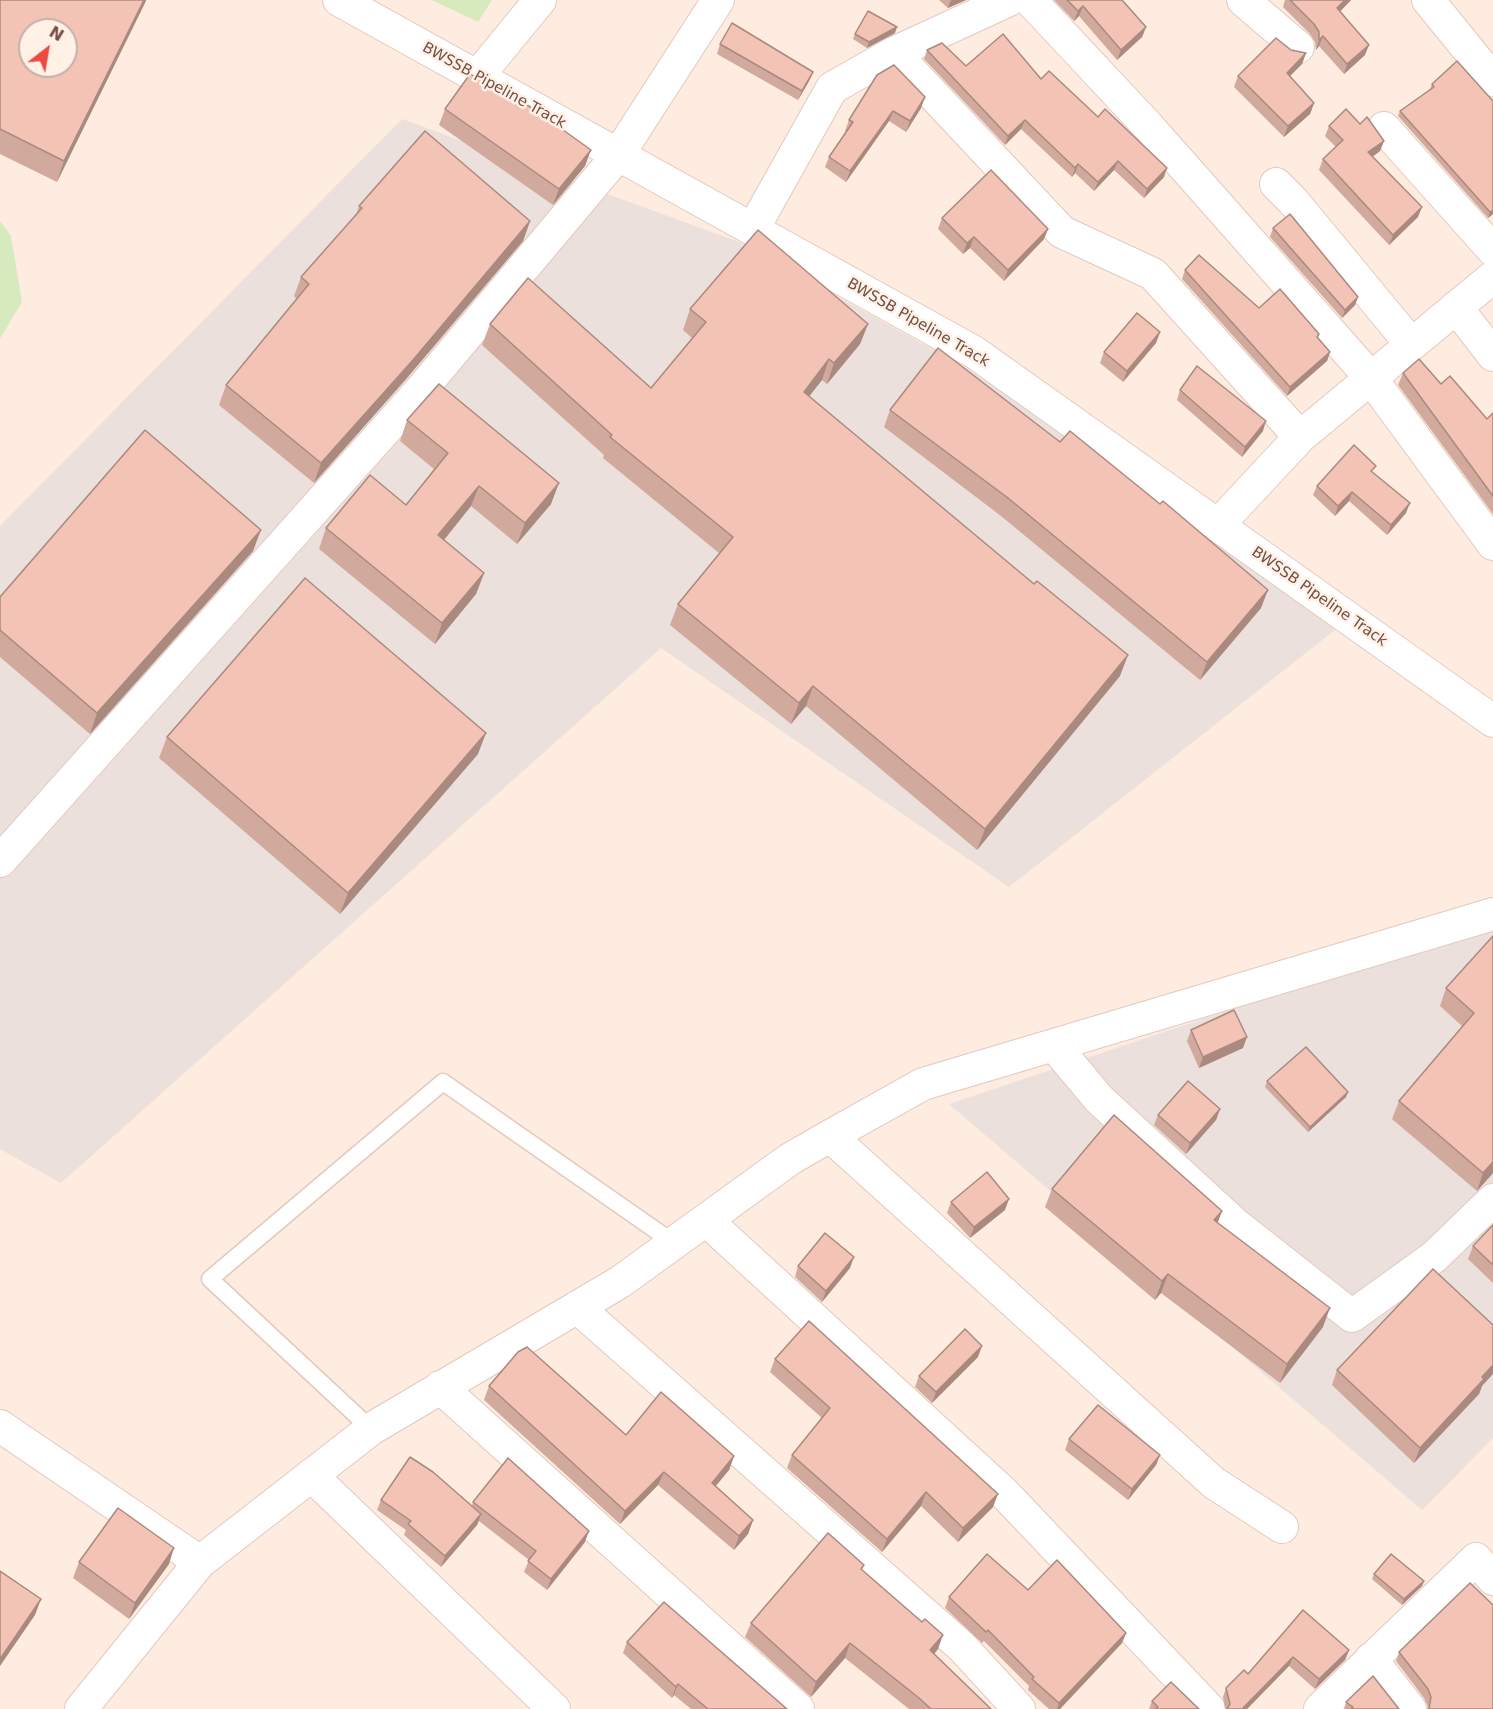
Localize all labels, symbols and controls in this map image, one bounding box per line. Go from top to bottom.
north arrow [18,18,78,78]
text: N [46,22,67,45]
street label: BWSSB Pipeline Track [419,39,569,133]
street label: BWSSB Pipeline Track [844,275,992,371]
street label: BWSSB Pipeline Track [1248,543,1390,651]

